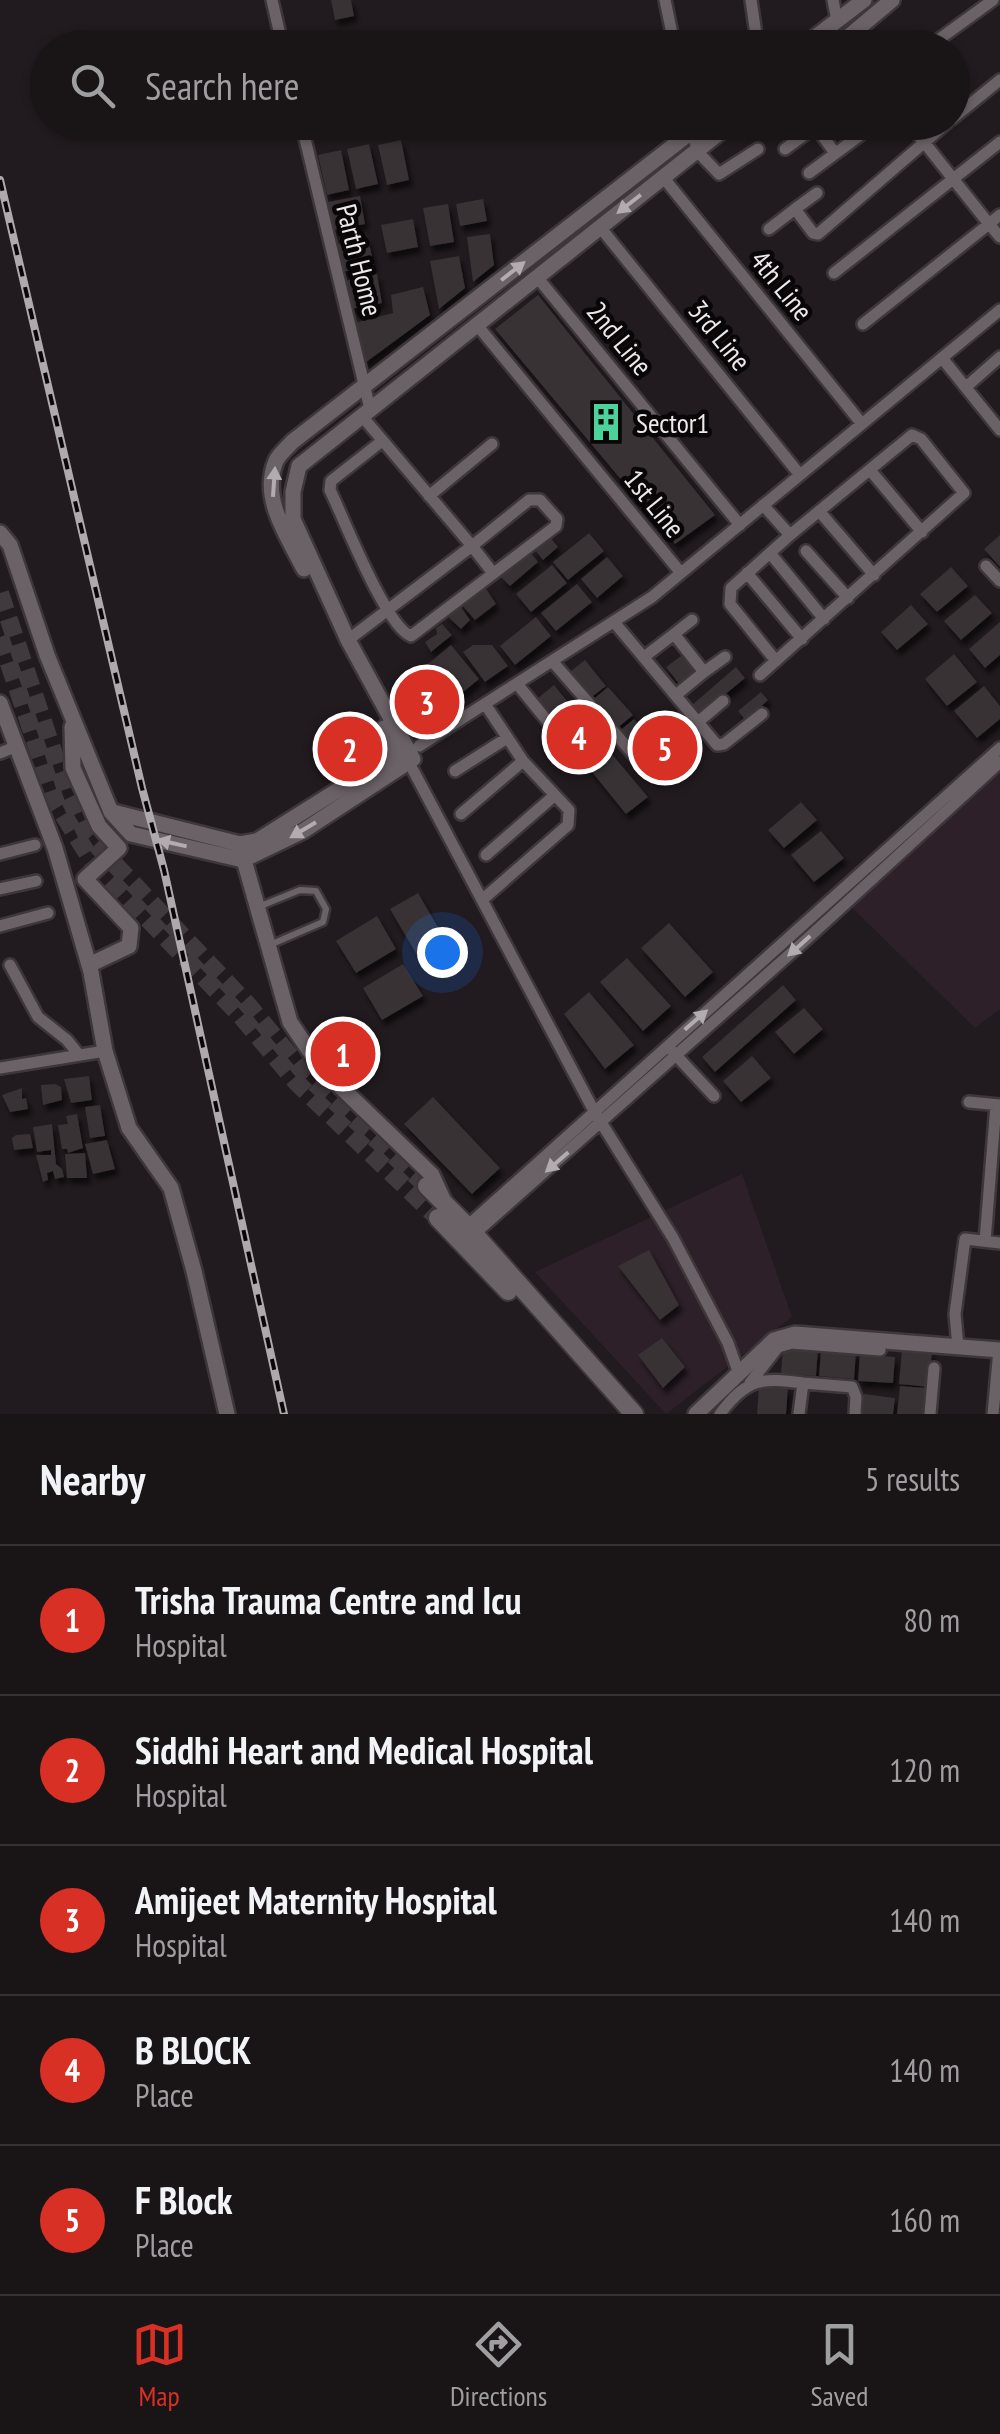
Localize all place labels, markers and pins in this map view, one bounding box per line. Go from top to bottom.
building icon: Sector1 [585,401,627,443]
place label: Sector1 [636,404,709,441]
pin: 3 [394,664,460,740]
pin: 4 [546,700,612,774]
pin: 5 [632,710,698,786]
pin: 2 [318,712,382,786]
pin: 1 [310,1016,376,1092]

